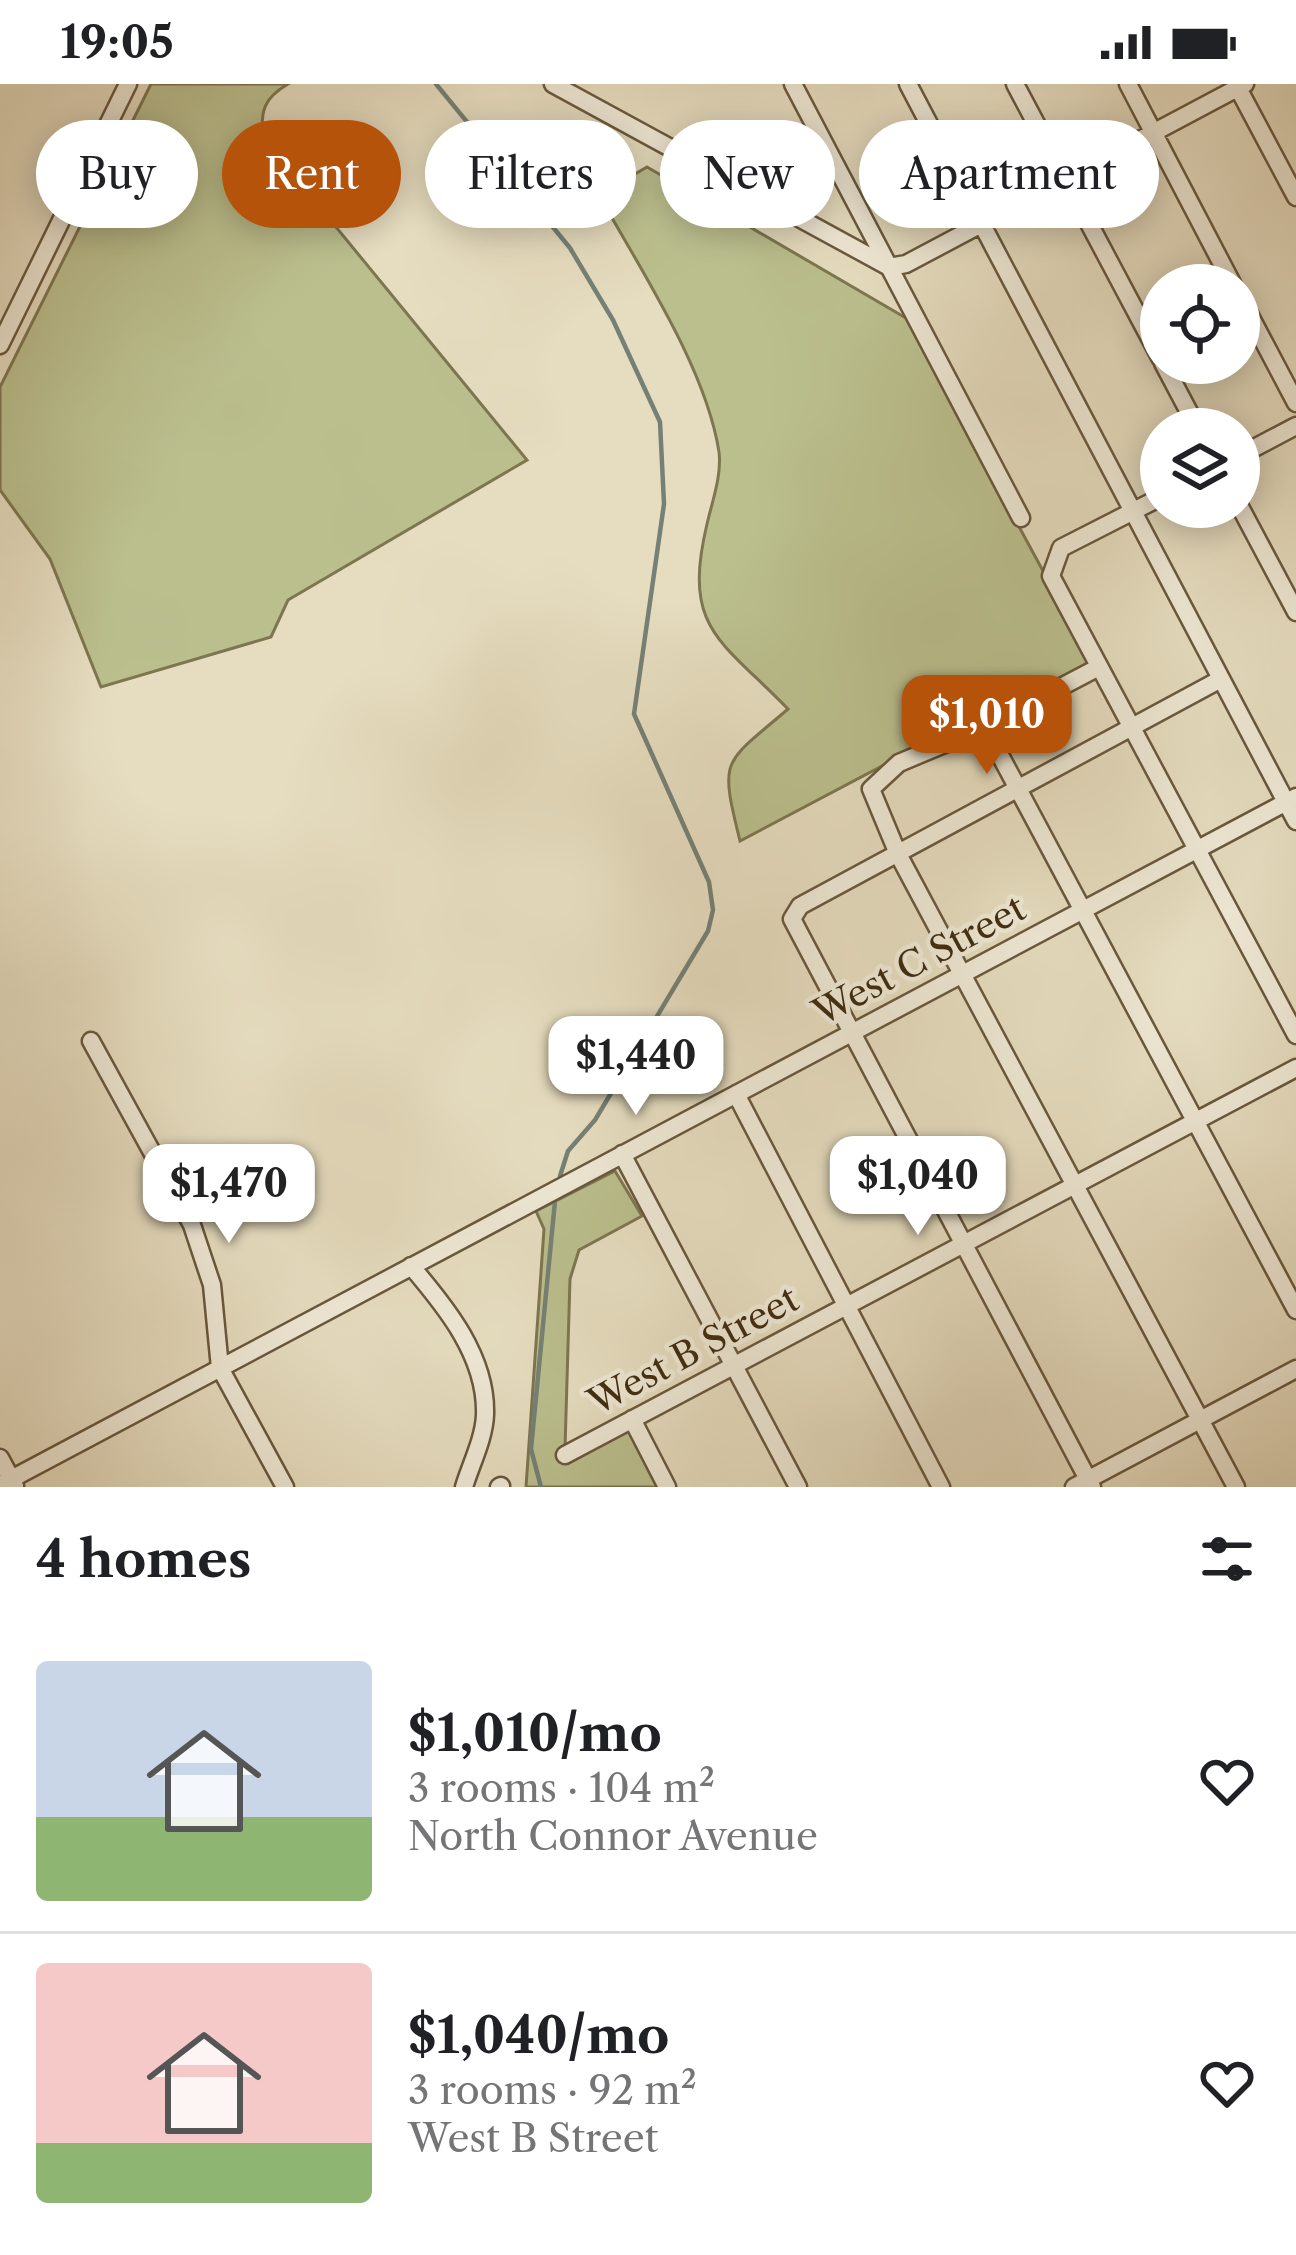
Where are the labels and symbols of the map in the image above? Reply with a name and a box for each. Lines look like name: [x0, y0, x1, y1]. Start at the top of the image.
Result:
pin: $1,010: [889, 675, 1085, 777]
street label: West C Street: [805, 886, 1033, 1035]
pin: $1,440: [538, 1016, 734, 1118]
pin: $1,040: [820, 1136, 1016, 1238]
pin: $1,470: [131, 1144, 327, 1246]
street label: West B Street: [580, 1276, 806, 1424]

